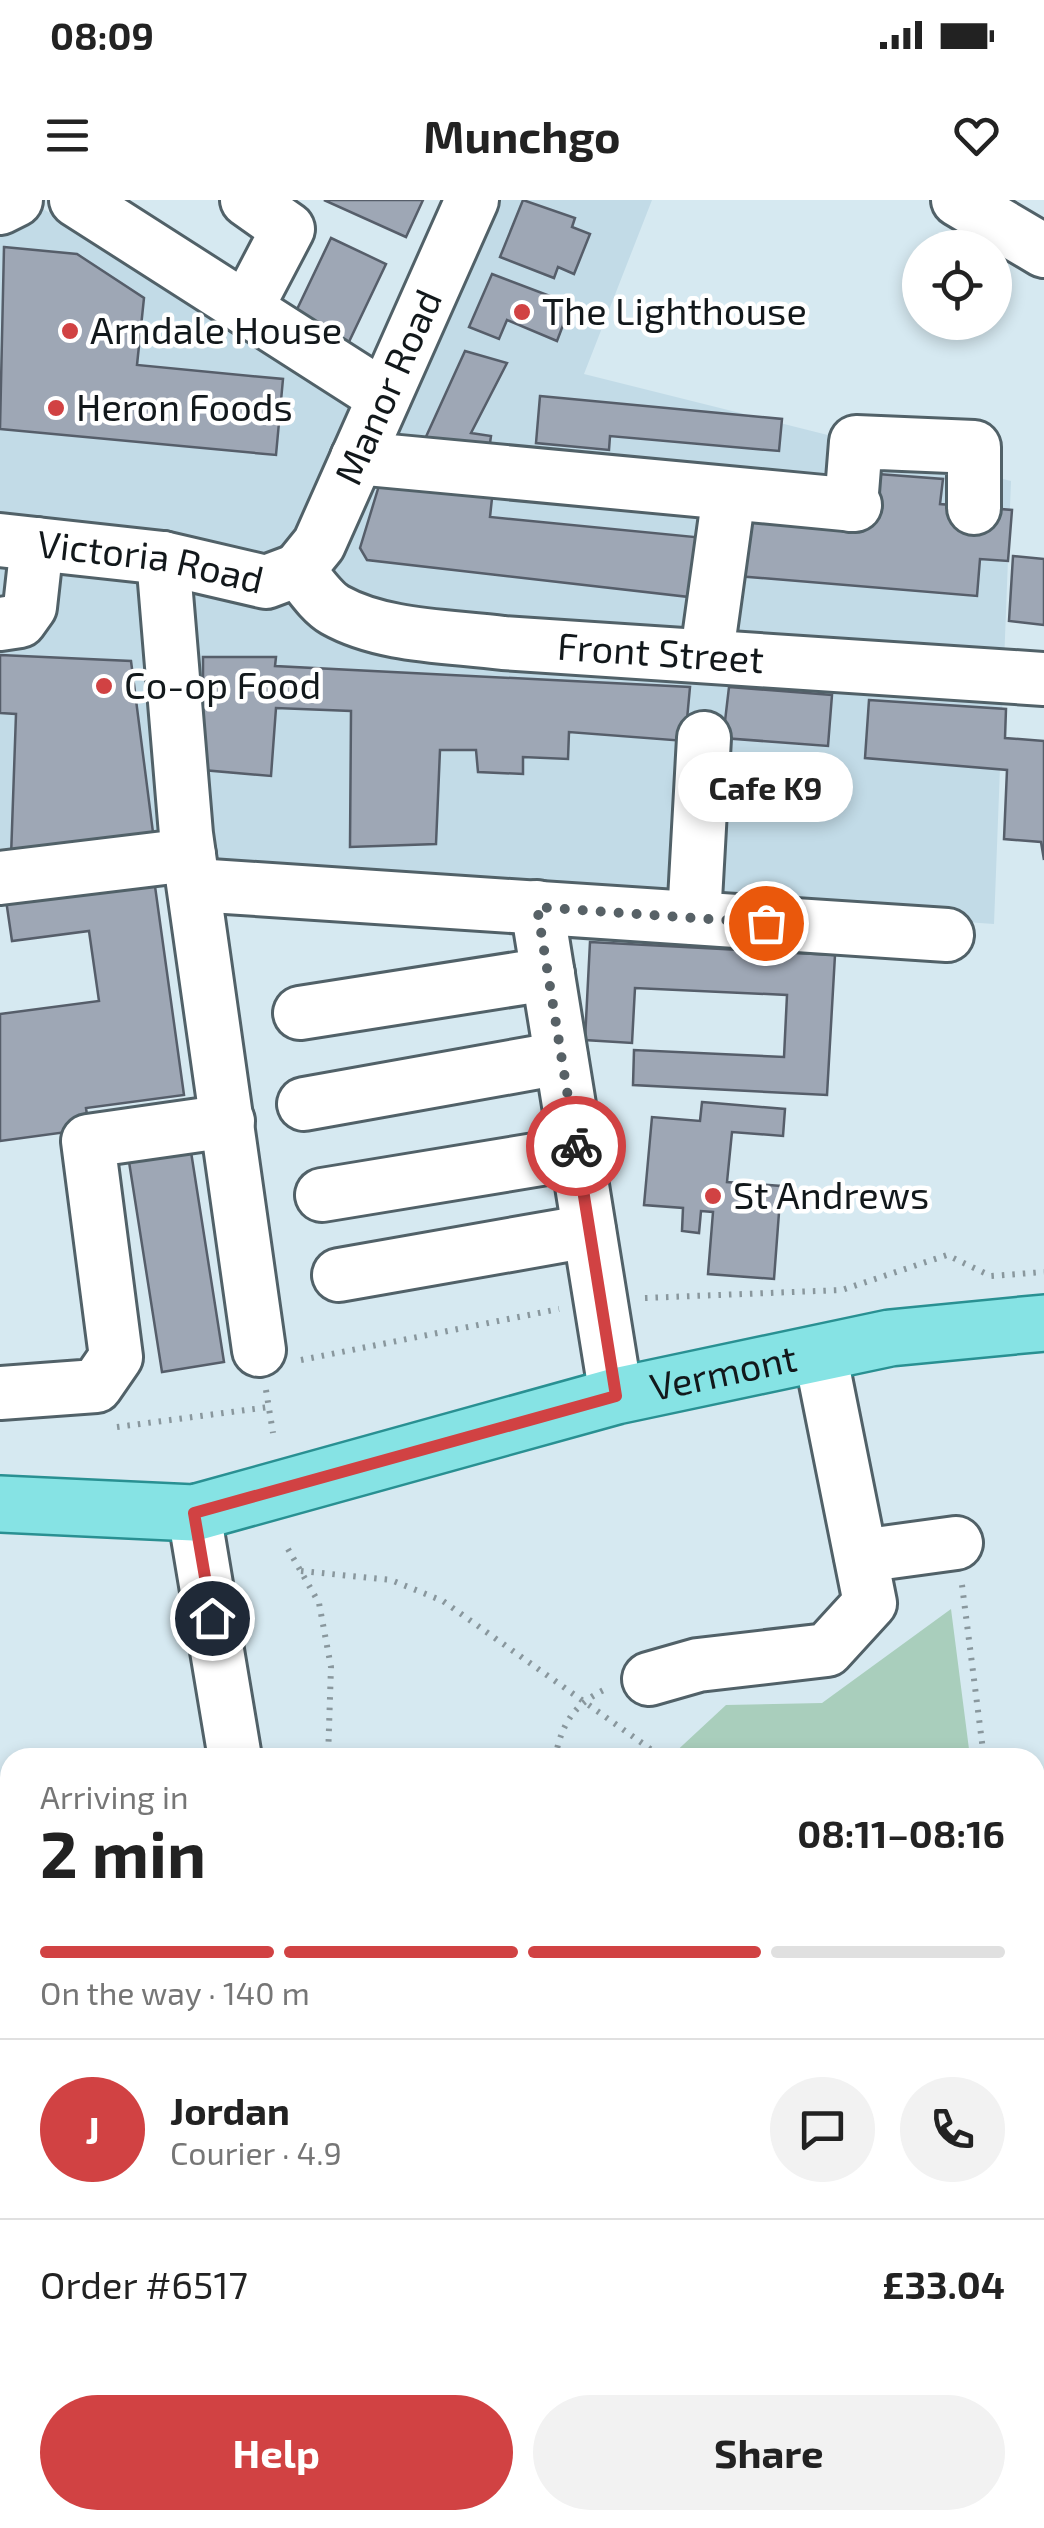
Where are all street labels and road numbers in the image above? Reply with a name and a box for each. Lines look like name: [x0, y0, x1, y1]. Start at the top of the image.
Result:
street label: Manor Road: [324, 282, 450, 491]
street label: Victoria Road: [35, 519, 268, 602]
street label: Front Street: [556, 622, 765, 681]
street label: Vermont: [646, 1333, 801, 1409]

